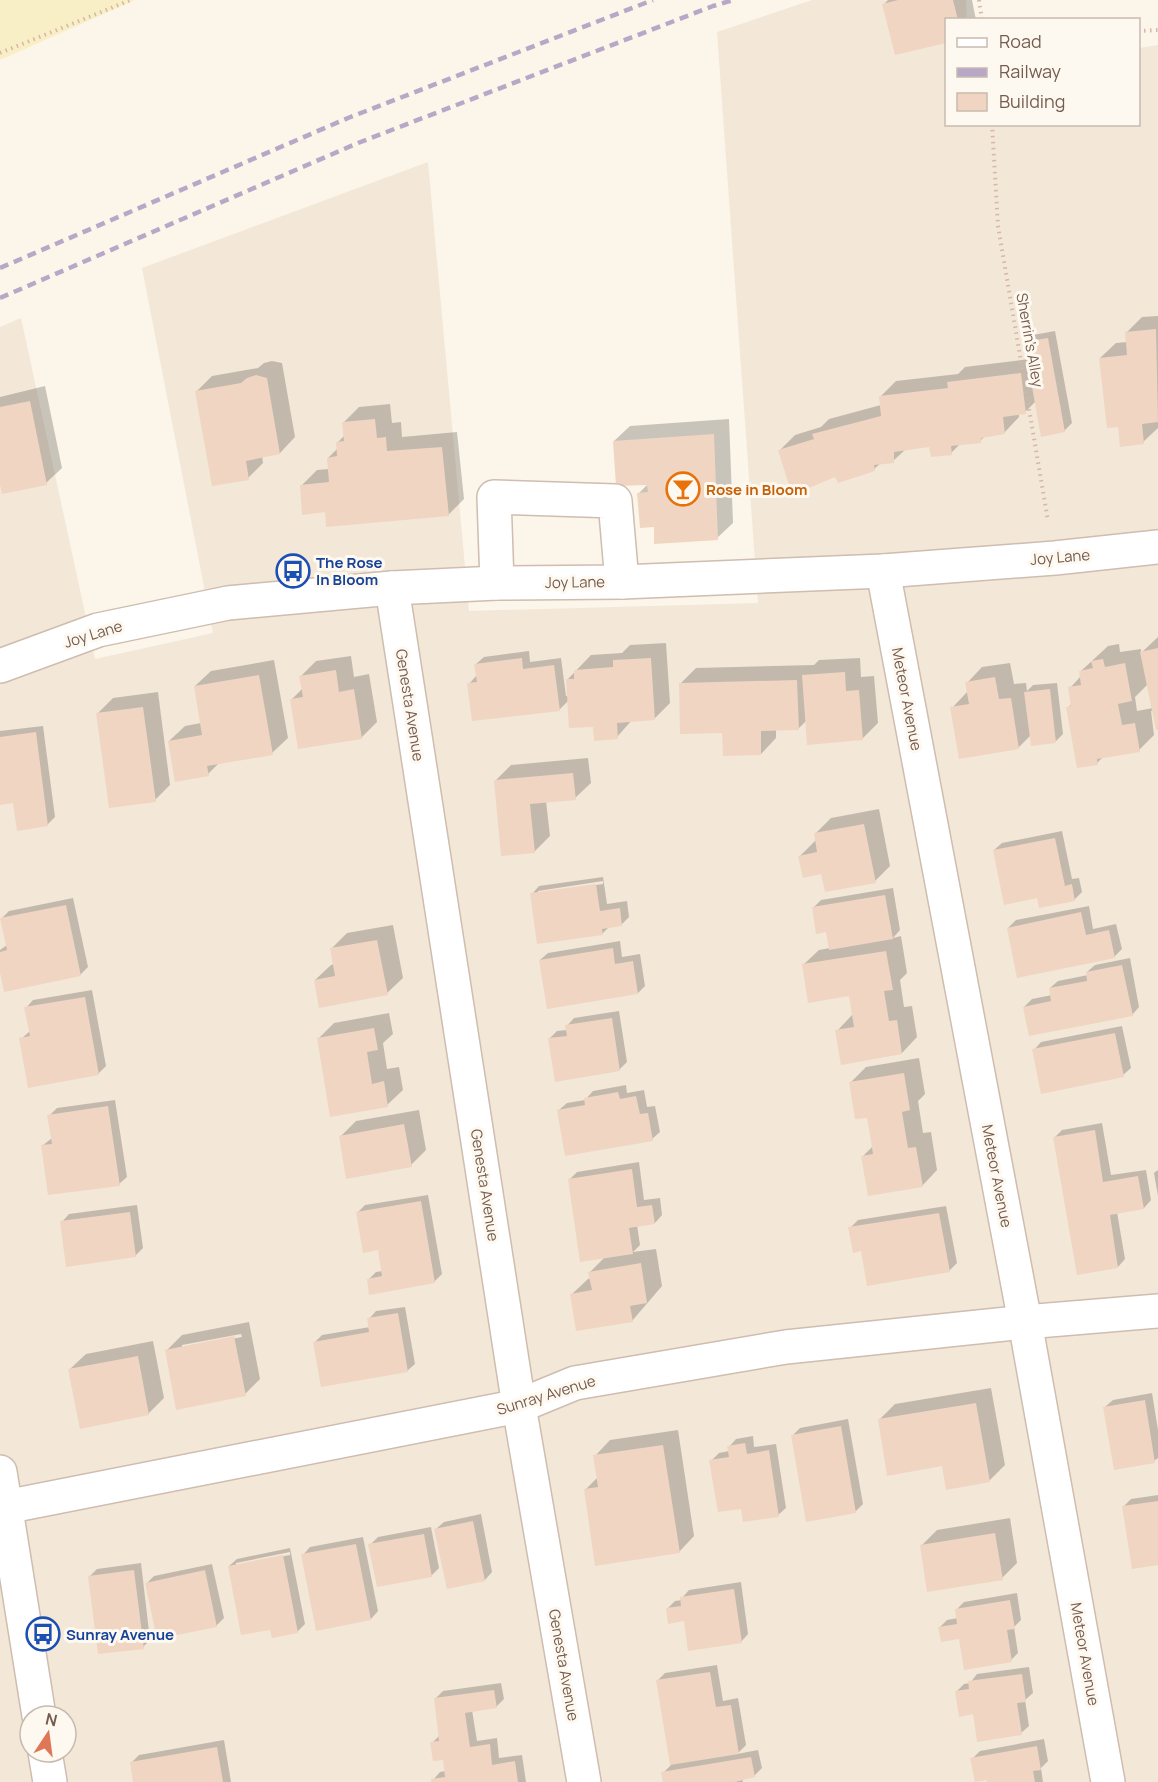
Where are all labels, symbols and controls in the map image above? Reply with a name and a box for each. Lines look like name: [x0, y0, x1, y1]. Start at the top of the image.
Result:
legend: [945, 18, 1140, 126]
text: Road: [999, 29, 1042, 53]
text: Railway: [999, 59, 1061, 83]
text: Building: [999, 89, 1065, 113]
street label: Sherrin's Alley: [1011, 291, 1049, 389]
bar icon: Rose in Bloom: [665, 471, 701, 507]
place label: Rose in Bloom: [706, 479, 807, 500]
street label: Joy Lane: [1029, 544, 1091, 570]
place label: The Rose In Bloom: [316, 552, 383, 590]
bus stop icon: The Rose In Bloom: [275, 553, 311, 589]
street label: Joy Lane: [545, 571, 605, 593]
street label: Joy Lane: [61, 615, 125, 653]
street label: Meteor Avenue: [887, 646, 927, 753]
street label: Genesta Avenue: [391, 647, 429, 763]
street label: Meteor Avenue: [977, 1123, 1017, 1230]
street label: Genesta Avenue: [466, 1127, 504, 1243]
street label: Sunray Avenue: [494, 1370, 598, 1420]
street label: Meteor Avenue: [1066, 1601, 1104, 1707]
street label: Genesta Avenue: [544, 1607, 584, 1723]
bus stop icon: Sunray Avenue: [25, 1616, 61, 1652]
place label: Sunray Avenue: [66, 1624, 174, 1645]
north arrow: [18, 1704, 78, 1764]
text: N: [43, 1707, 59, 1731]

